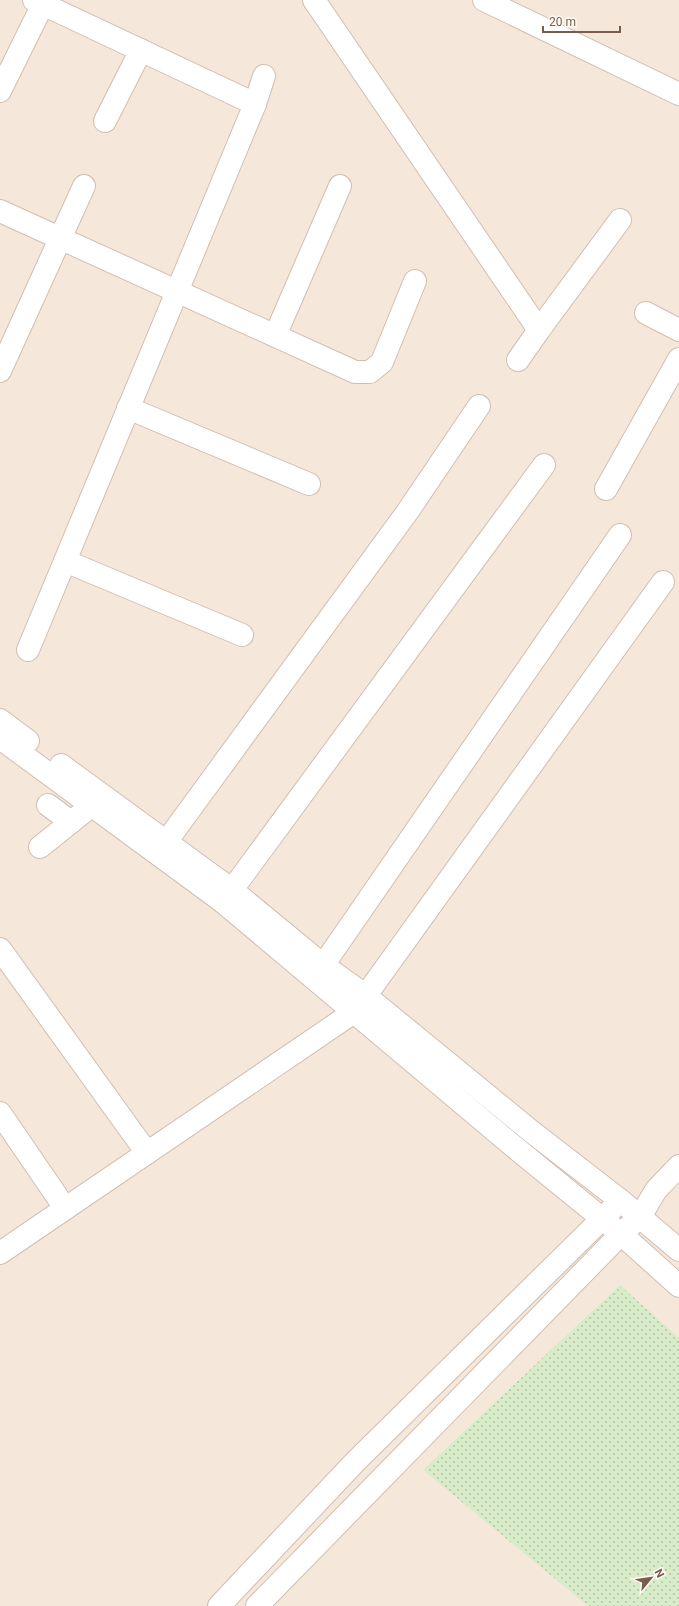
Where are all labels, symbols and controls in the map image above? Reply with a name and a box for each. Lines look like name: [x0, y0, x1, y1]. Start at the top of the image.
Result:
scale bar: [543, 8, 620, 34]
text: 20 m: [549, 15, 576, 29]
north arrow: [631, 1558, 671, 1598]
text: N: [652, 1567, 667, 1580]

